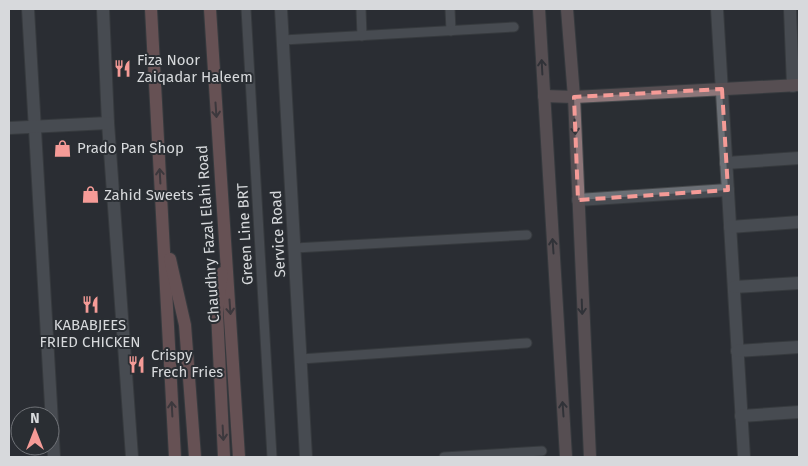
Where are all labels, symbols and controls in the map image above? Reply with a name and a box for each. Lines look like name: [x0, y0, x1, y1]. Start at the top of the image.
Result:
place label: Fiza Noor Zaiqadar Haleem: [137, 51, 253, 86]
restaurant icon: Fiza Noor Zaiqadar Haleem: [113, 59, 133, 79]
one-way arrow: [537, 59, 547, 75]
one-way arrow: [212, 101, 221, 117]
one-way arrow: [570, 119, 579, 135]
shop icon: Prado Pan Shop: [53, 138, 73, 158]
place label: Prado Pan Shop: [77, 139, 184, 157]
street label: Chaudhry Fazal Elahi Road: [193, 145, 223, 323]
one-way arrow: [155, 169, 164, 185]
street label: Green Line BRT: [233, 182, 257, 286]
shop icon: Zahid Sweets: [80, 185, 100, 205]
place label: Zahid Sweets: [104, 186, 193, 204]
street label: Service Road: [267, 190, 289, 278]
one-way arrow: [549, 239, 558, 255]
restaurant icon: KABABJEES FRIED CHICKEN: [80, 294, 100, 314]
one-way arrow: [225, 299, 234, 315]
one-way arrow: [577, 299, 586, 315]
place label: KABABJEES FRIED CHICKEN: [39, 316, 141, 351]
place label: Crispy Frech Fries: [151, 346, 223, 381]
restaurant icon: Crispy Frech Fries: [127, 354, 147, 374]
one-way arrow: [168, 401, 177, 417]
one-way arrow: [559, 401, 568, 417]
north arrow: [10, 406, 60, 456]
text: N: [30, 410, 40, 427]
one-way arrow: [218, 425, 227, 441]

